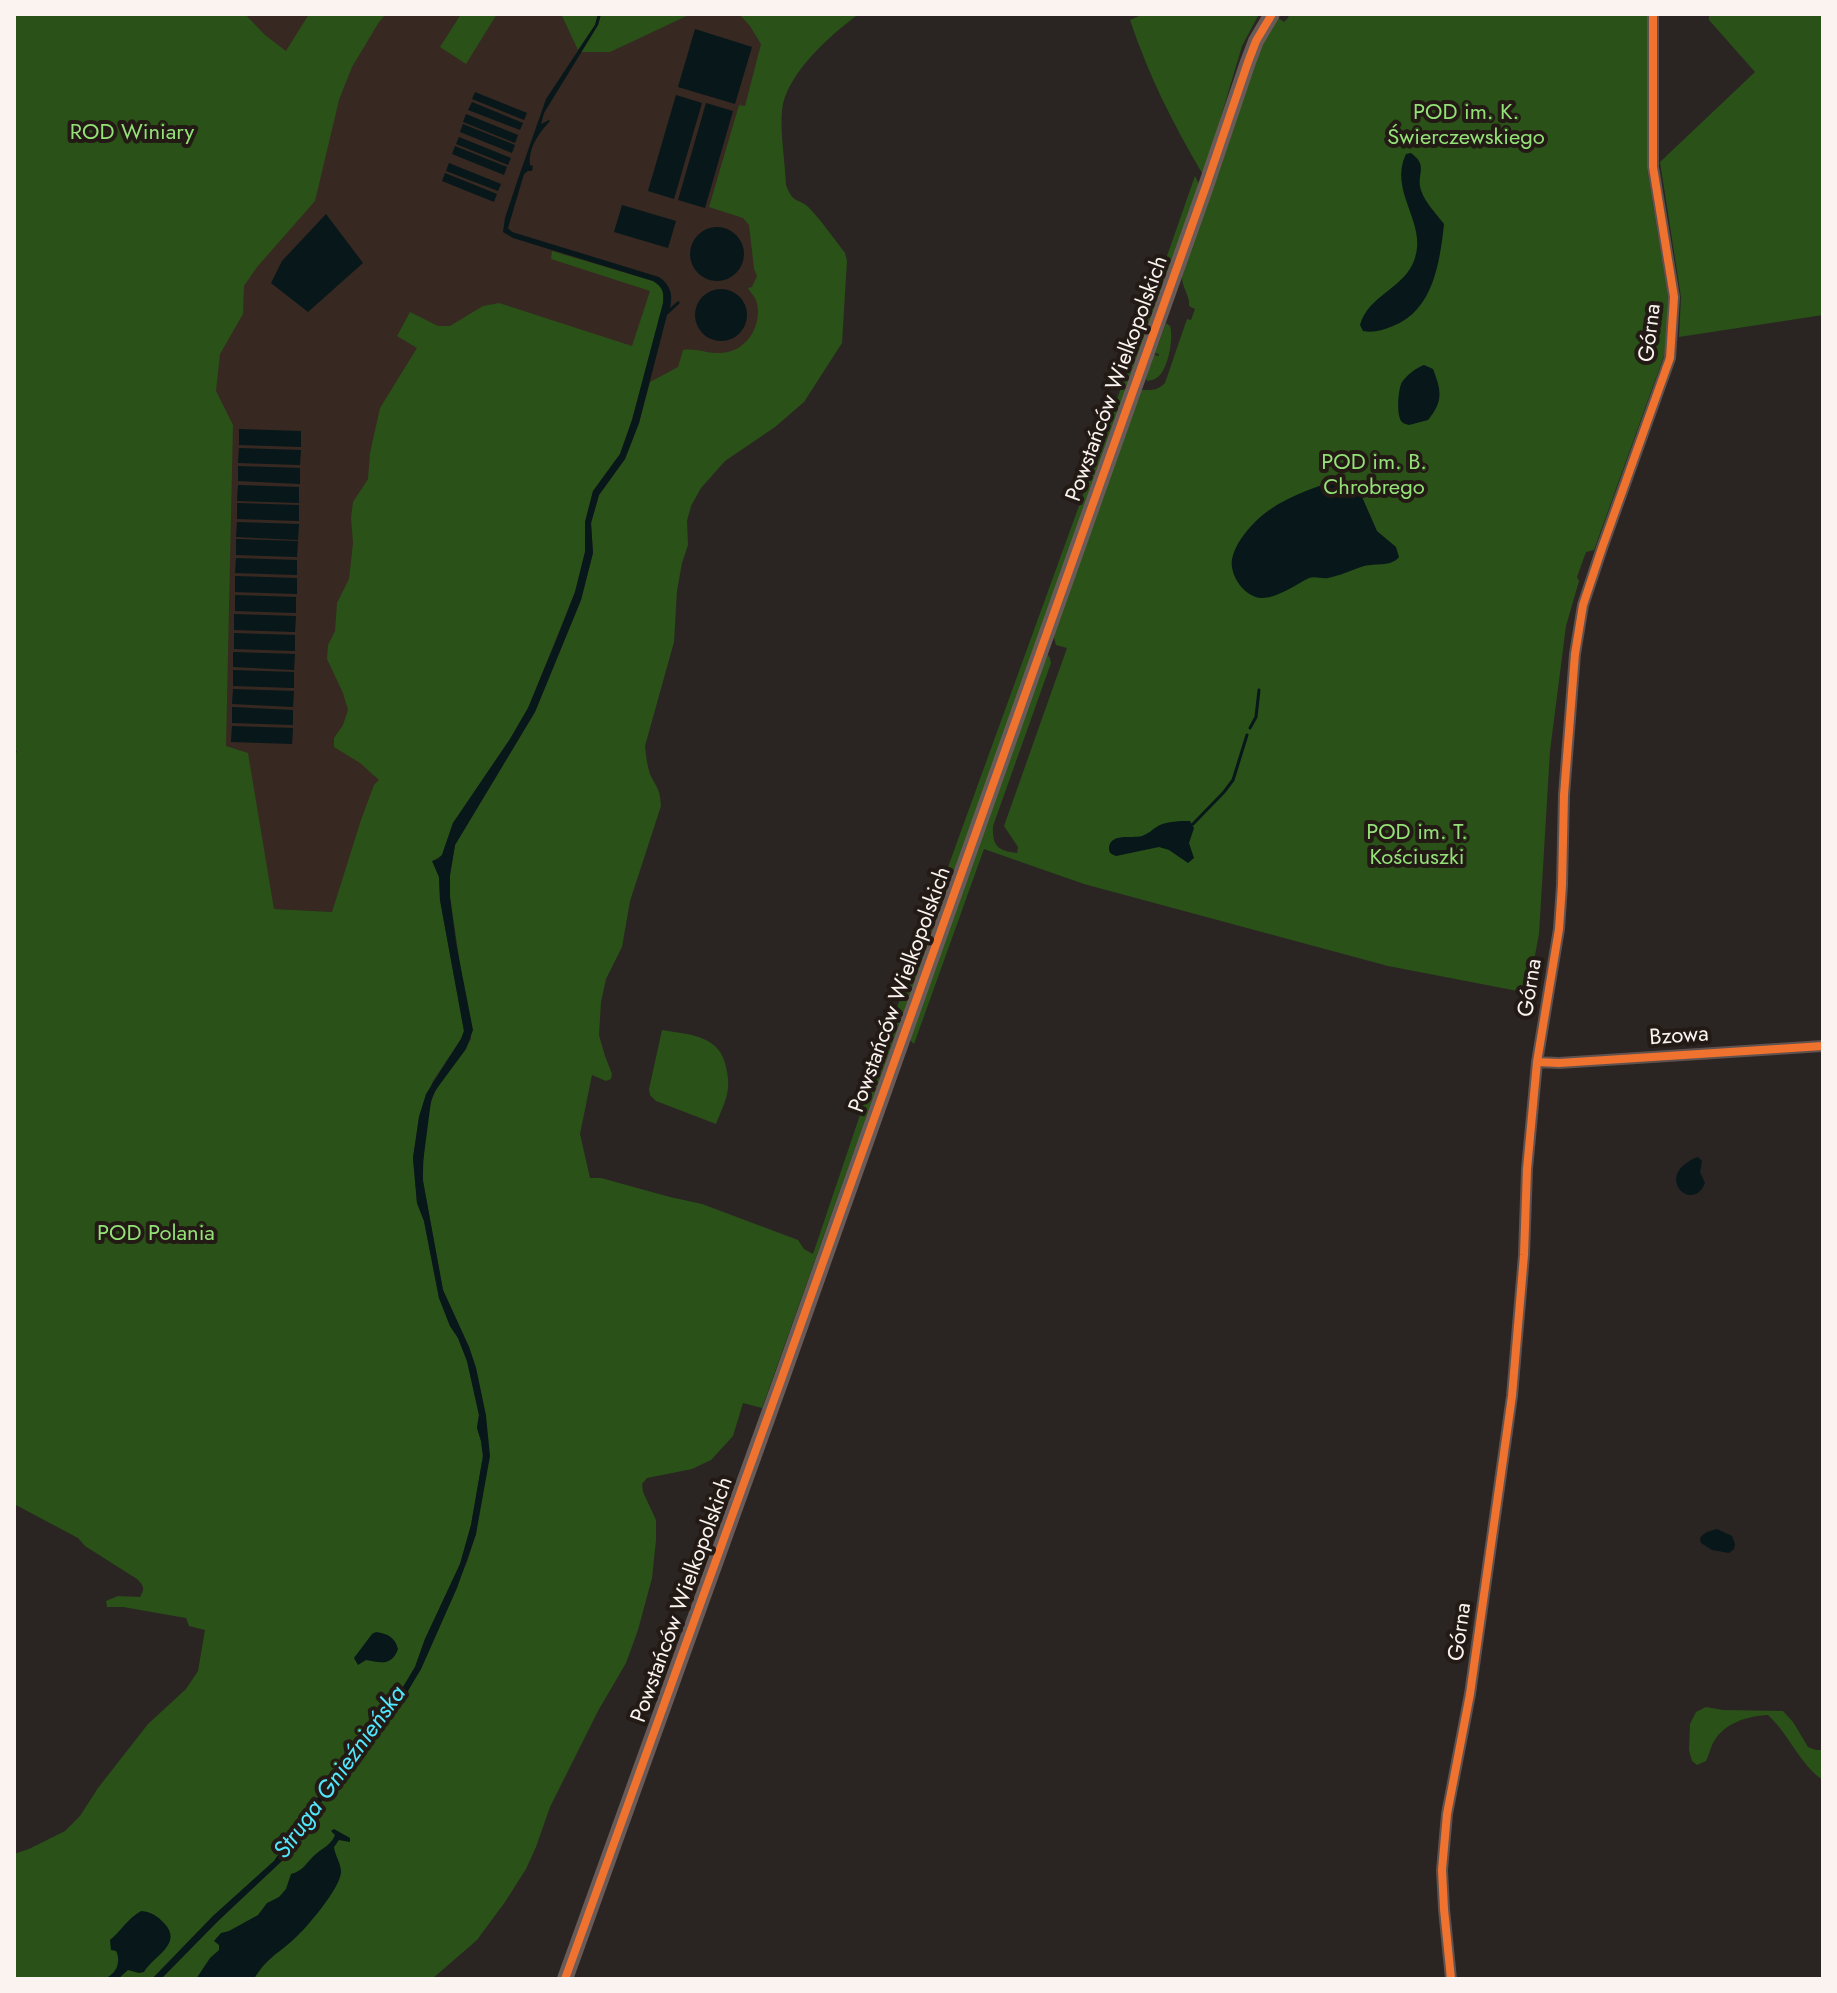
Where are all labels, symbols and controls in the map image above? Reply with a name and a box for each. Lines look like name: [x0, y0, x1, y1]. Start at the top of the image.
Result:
park label: POD im. K. Świerczewskiego: [1387, 101, 1545, 152]
park label: ROD Winiary: [70, 121, 194, 147]
street label: Powstańców Wielkopolskich: [1061, 253, 1175, 505]
street label: Górna: [1634, 302, 1668, 364]
park label: POD im. B. Chrobrego: [1321, 451, 1427, 502]
park label: POD im. T. Kościuszki: [1366, 821, 1468, 872]
street label: Powstańców Wielkopolskich: [844, 864, 958, 1116]
street label: Górna: [1513, 957, 1549, 1019]
street label: Bzowa: [1649, 1022, 1709, 1052]
park label: POD Polania: [97, 1222, 215, 1248]
street label: Powstańców Wielkopolskich: [626, 1474, 740, 1726]
street label: Górna: [1444, 1601, 1478, 1663]
water label: Struga Gnieźnieńska: [269, 1681, 413, 1865]

